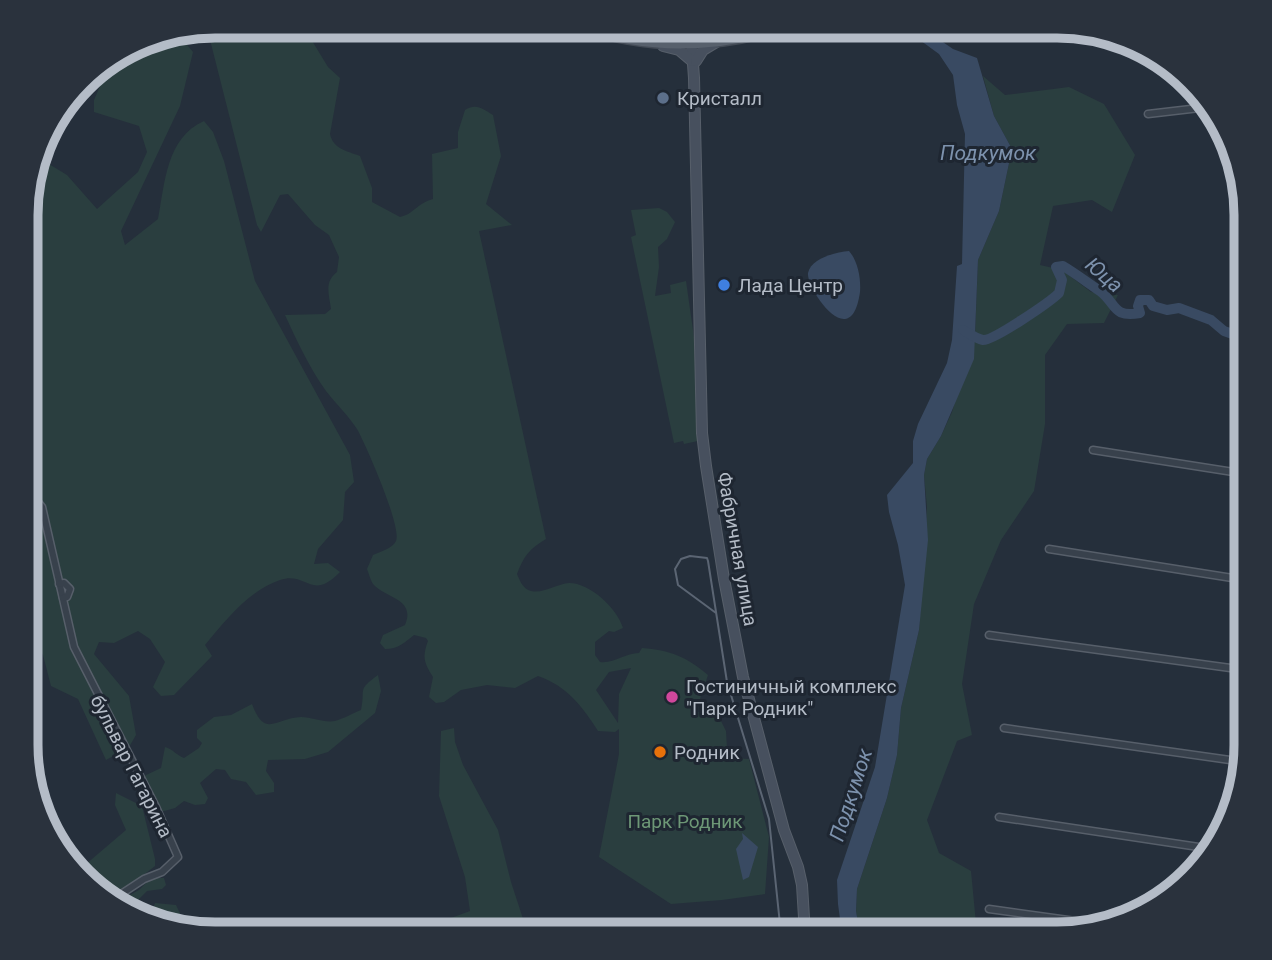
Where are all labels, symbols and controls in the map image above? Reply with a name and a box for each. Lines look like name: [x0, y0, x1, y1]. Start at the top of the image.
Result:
place label: Кристалл: [677, 87, 762, 110]
marker: Кристалл: [655, 90, 671, 106]
water label: Подкумок: [940, 141, 1037, 165]
water label: Юца: [1080, 252, 1128, 298]
place label: Лада Центр: [738, 274, 843, 297]
marker: Лада Центр: [716, 277, 732, 293]
street label: Фабричная улица: [713, 470, 762, 628]
place label: Гостиничный комплекс "Парк Родник": [686, 675, 897, 720]
marker: Гостиничный комплекс "Парк Родник": [664, 689, 680, 705]
street label: бульвар Гагарина: [86, 691, 177, 841]
place label: Родник: [674, 741, 740, 764]
marker: Родник: [652, 744, 668, 760]
water label: Подкумок: [825, 745, 878, 844]
park label: Парк Родник: [627, 810, 743, 833]

